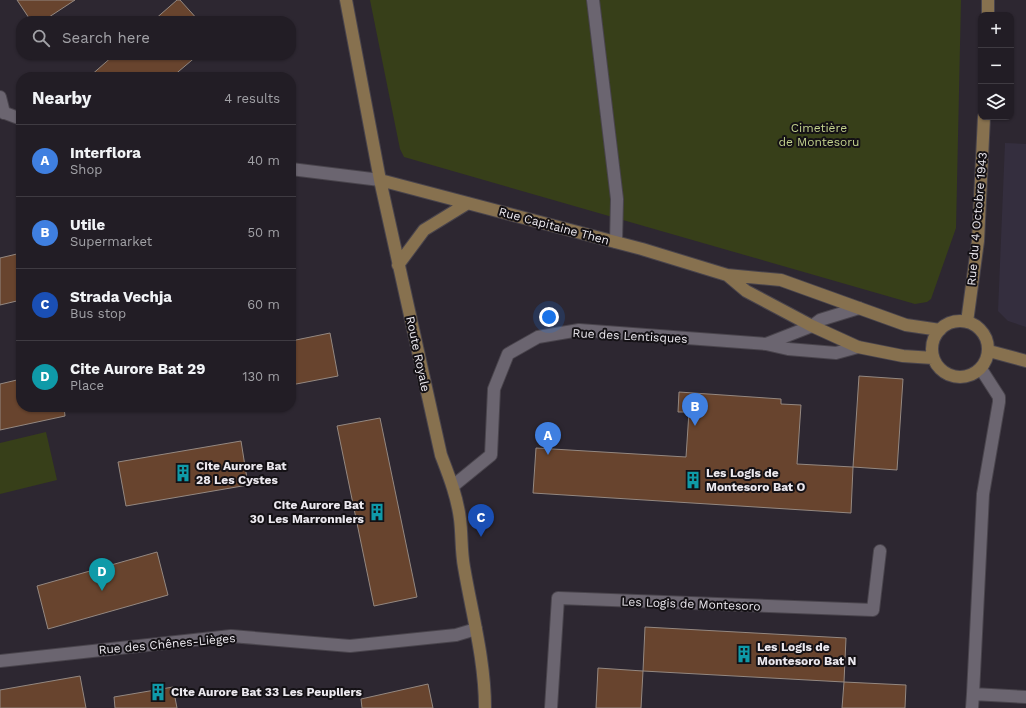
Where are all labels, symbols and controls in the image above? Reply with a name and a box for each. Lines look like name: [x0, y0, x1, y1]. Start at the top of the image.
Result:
map controls: [978, 12, 1014, 120]
button: +: [978, 12, 1014, 48]
search box: [16, 16, 296, 60]
icon: search: [30, 27, 52, 49]
text: Search here: [62, 29, 150, 47]
button: −: [978, 48, 1014, 84]
button: layers: [978, 84, 1014, 120]
text: Nearby: [32, 88, 91, 108]
text: 4 results: [224, 91, 280, 106]
park label: Cimetière de Montesoru: [778, 121, 860, 149]
text: Interflora: [70, 144, 141, 162]
street label: Rue du 4 Octobre 1943: [964, 152, 990, 286]
text: A: [41, 153, 49, 168]
text: 40 m: [247, 153, 280, 168]
text: Shop: [70, 162, 102, 177]
street label: Rue Capitaine Then: [497, 204, 611, 248]
text: Utile: [70, 216, 105, 234]
text: B: [41, 225, 49, 240]
text: 50 m: [248, 225, 280, 240]
text: Supermarket: [70, 234, 152, 249]
text: Strada Vechja: [70, 288, 172, 306]
text: C: [41, 297, 49, 312]
text: 60 m: [247, 297, 280, 312]
text: Bus stop: [70, 306, 126, 321]
your location: [539, 307, 559, 327]
street label: Route Royale: [403, 315, 433, 393]
street label: Rue des Lentisques: [572, 326, 688, 346]
text: Cite Aurore Bat 29: [70, 360, 206, 378]
text: D: [40, 369, 50, 384]
text: 130 m: [242, 369, 280, 384]
text: Place: [70, 378, 104, 393]
pin: B: [682, 393, 708, 426]
pin: A: [535, 422, 561, 455]
place label: Cite Aurore Bat 28 Les Cystes: [196, 459, 287, 487]
building icon: Cite Aurore Bat 28 Les Cystes: [173, 463, 193, 483]
place label: Les Logis de Montesoro Bat O: [706, 466, 806, 494]
building icon: Les Logis de Montesoro Bat O: [683, 470, 703, 490]
place label: Cite Aurore Bat 30 Les Marronniers: [250, 498, 365, 526]
building icon: Cite Aurore Bat 30 Les Marronniers: [367, 502, 387, 522]
pin: C: [468, 504, 494, 537]
pin: D: [89, 558, 115, 591]
street label: Les Logis de Montesoro: [621, 595, 761, 613]
street label: Rue des Chênes-Lièges: [98, 631, 236, 657]
place label: Les Logis de Montesoro Bat N: [757, 640, 857, 668]
building icon: Les Logis de Montesoro Bat N: [734, 644, 754, 664]
building icon: Cite Aurore Bat 33 Les Peupliers: [148, 682, 168, 702]
place label: Cite Aurore Bat 33 Les Peupliers: [171, 685, 363, 699]

